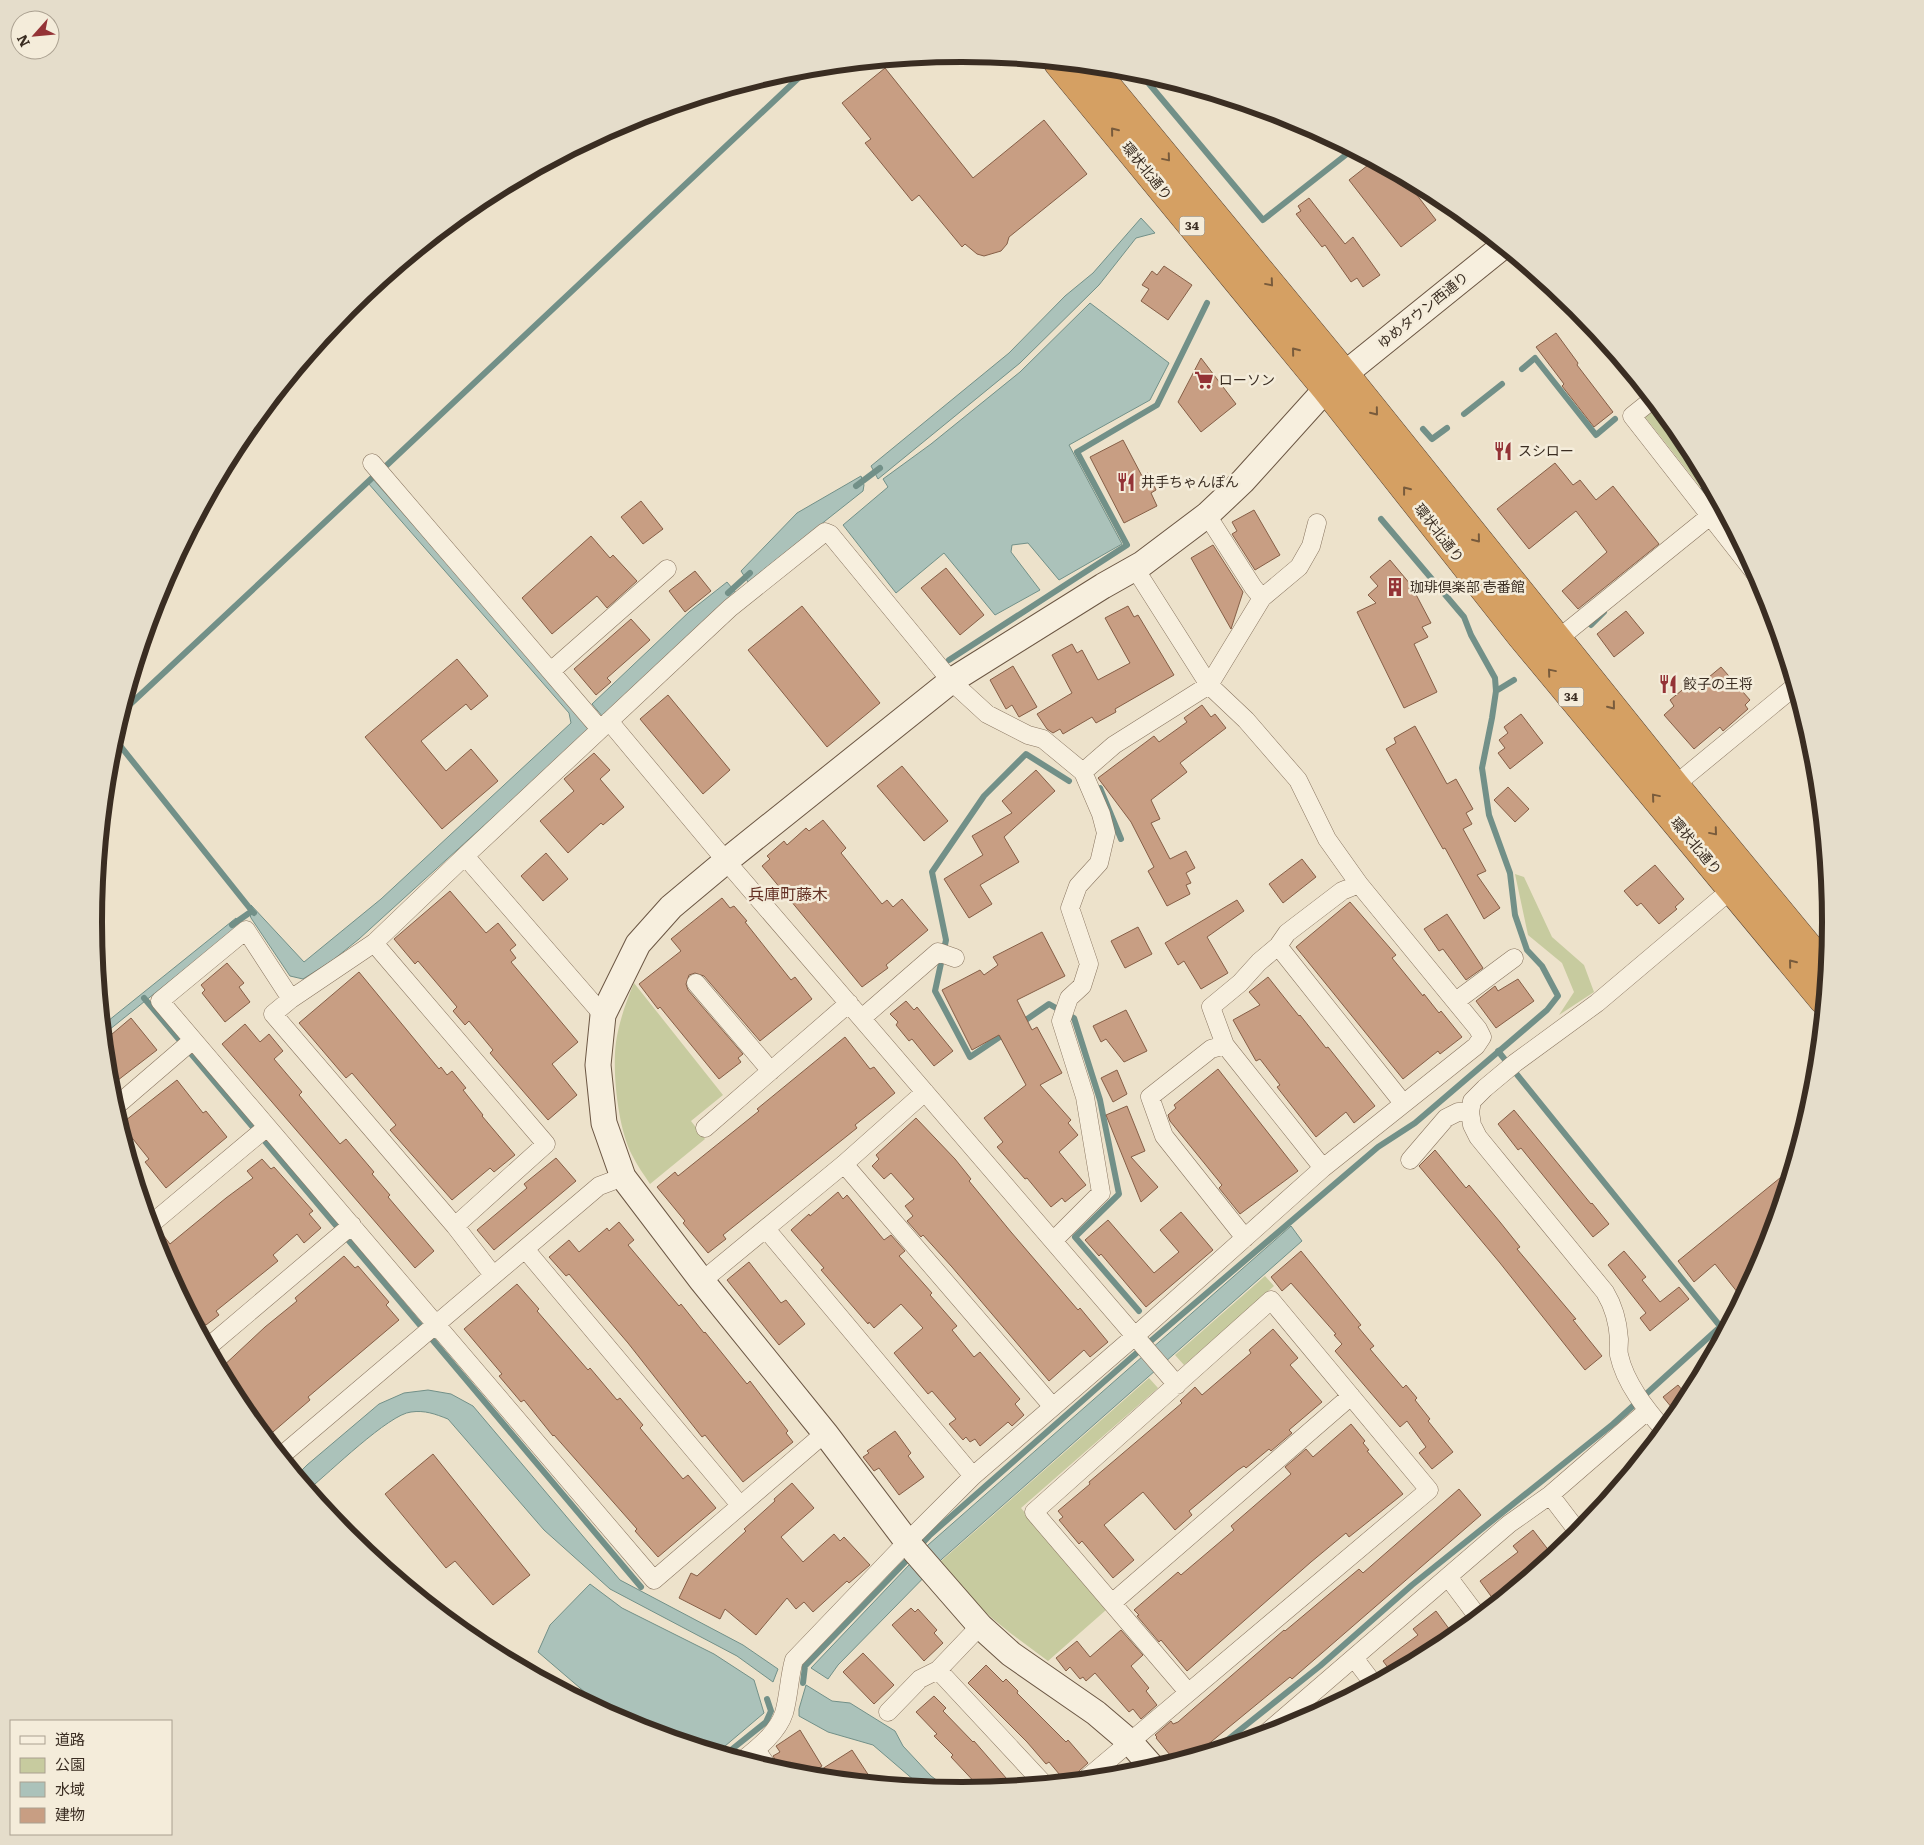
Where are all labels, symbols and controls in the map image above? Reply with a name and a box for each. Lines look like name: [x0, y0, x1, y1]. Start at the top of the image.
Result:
north arrow: [10, 10, 60, 60]
text: N: [11, 31, 34, 51]
one-way arrow: [1111, 128, 1119, 137]
street label: 環状北通り: [1118, 137, 1178, 204]
one-way arrow: [1161, 152, 1169, 161]
road number: 34: [1180, 217, 1204, 236]
street label: ゆめタウン西通り: [1373, 266, 1472, 352]
one-way arrow: [1265, 278, 1274, 287]
one-way arrow: [1292, 348, 1301, 357]
supermarket icon: ローソン: [1193, 369, 1215, 391]
place label: ローソン: [1219, 369, 1275, 389]
one-way arrow: [1370, 406, 1378, 415]
restaurant icon: スシロー: [1492, 440, 1514, 462]
place label: スシロー: [1518, 440, 1574, 460]
restaurant icon: 井手ちゃんぽん: [1115, 471, 1137, 493]
place label: 井手ちゃんぽん: [1141, 471, 1239, 491]
one-way arrow: [1404, 487, 1412, 496]
street label: 環状北通り: [1410, 499, 1469, 566]
one-way arrow: [1472, 533, 1481, 542]
building icon: 珈琲倶楽部 壱番館: [1384, 576, 1406, 598]
place label: 珈琲倶楽部 壱番館: [1410, 576, 1525, 596]
one-way arrow: [1547, 669, 1556, 678]
restaurant icon: 餃子の王将: [1657, 673, 1679, 695]
place label: 餃子の王将: [1683, 673, 1753, 693]
road number: 34: [1558, 688, 1584, 706]
one-way arrow: [1606, 700, 1614, 709]
one-way arrow: [1652, 794, 1660, 803]
street label: 環状北通り: [1667, 812, 1727, 879]
one-way arrow: [1708, 827, 1717, 836]
district label: 兵庫町藤木: [748, 881, 828, 905]
one-way arrow: [1789, 959, 1798, 968]
legend: [10, 1720, 172, 1835]
text: 道路: [55, 1727, 85, 1750]
text: 公園: [55, 1752, 85, 1775]
text: 水域: [55, 1777, 85, 1800]
text: 建物: [55, 1802, 85, 1825]

